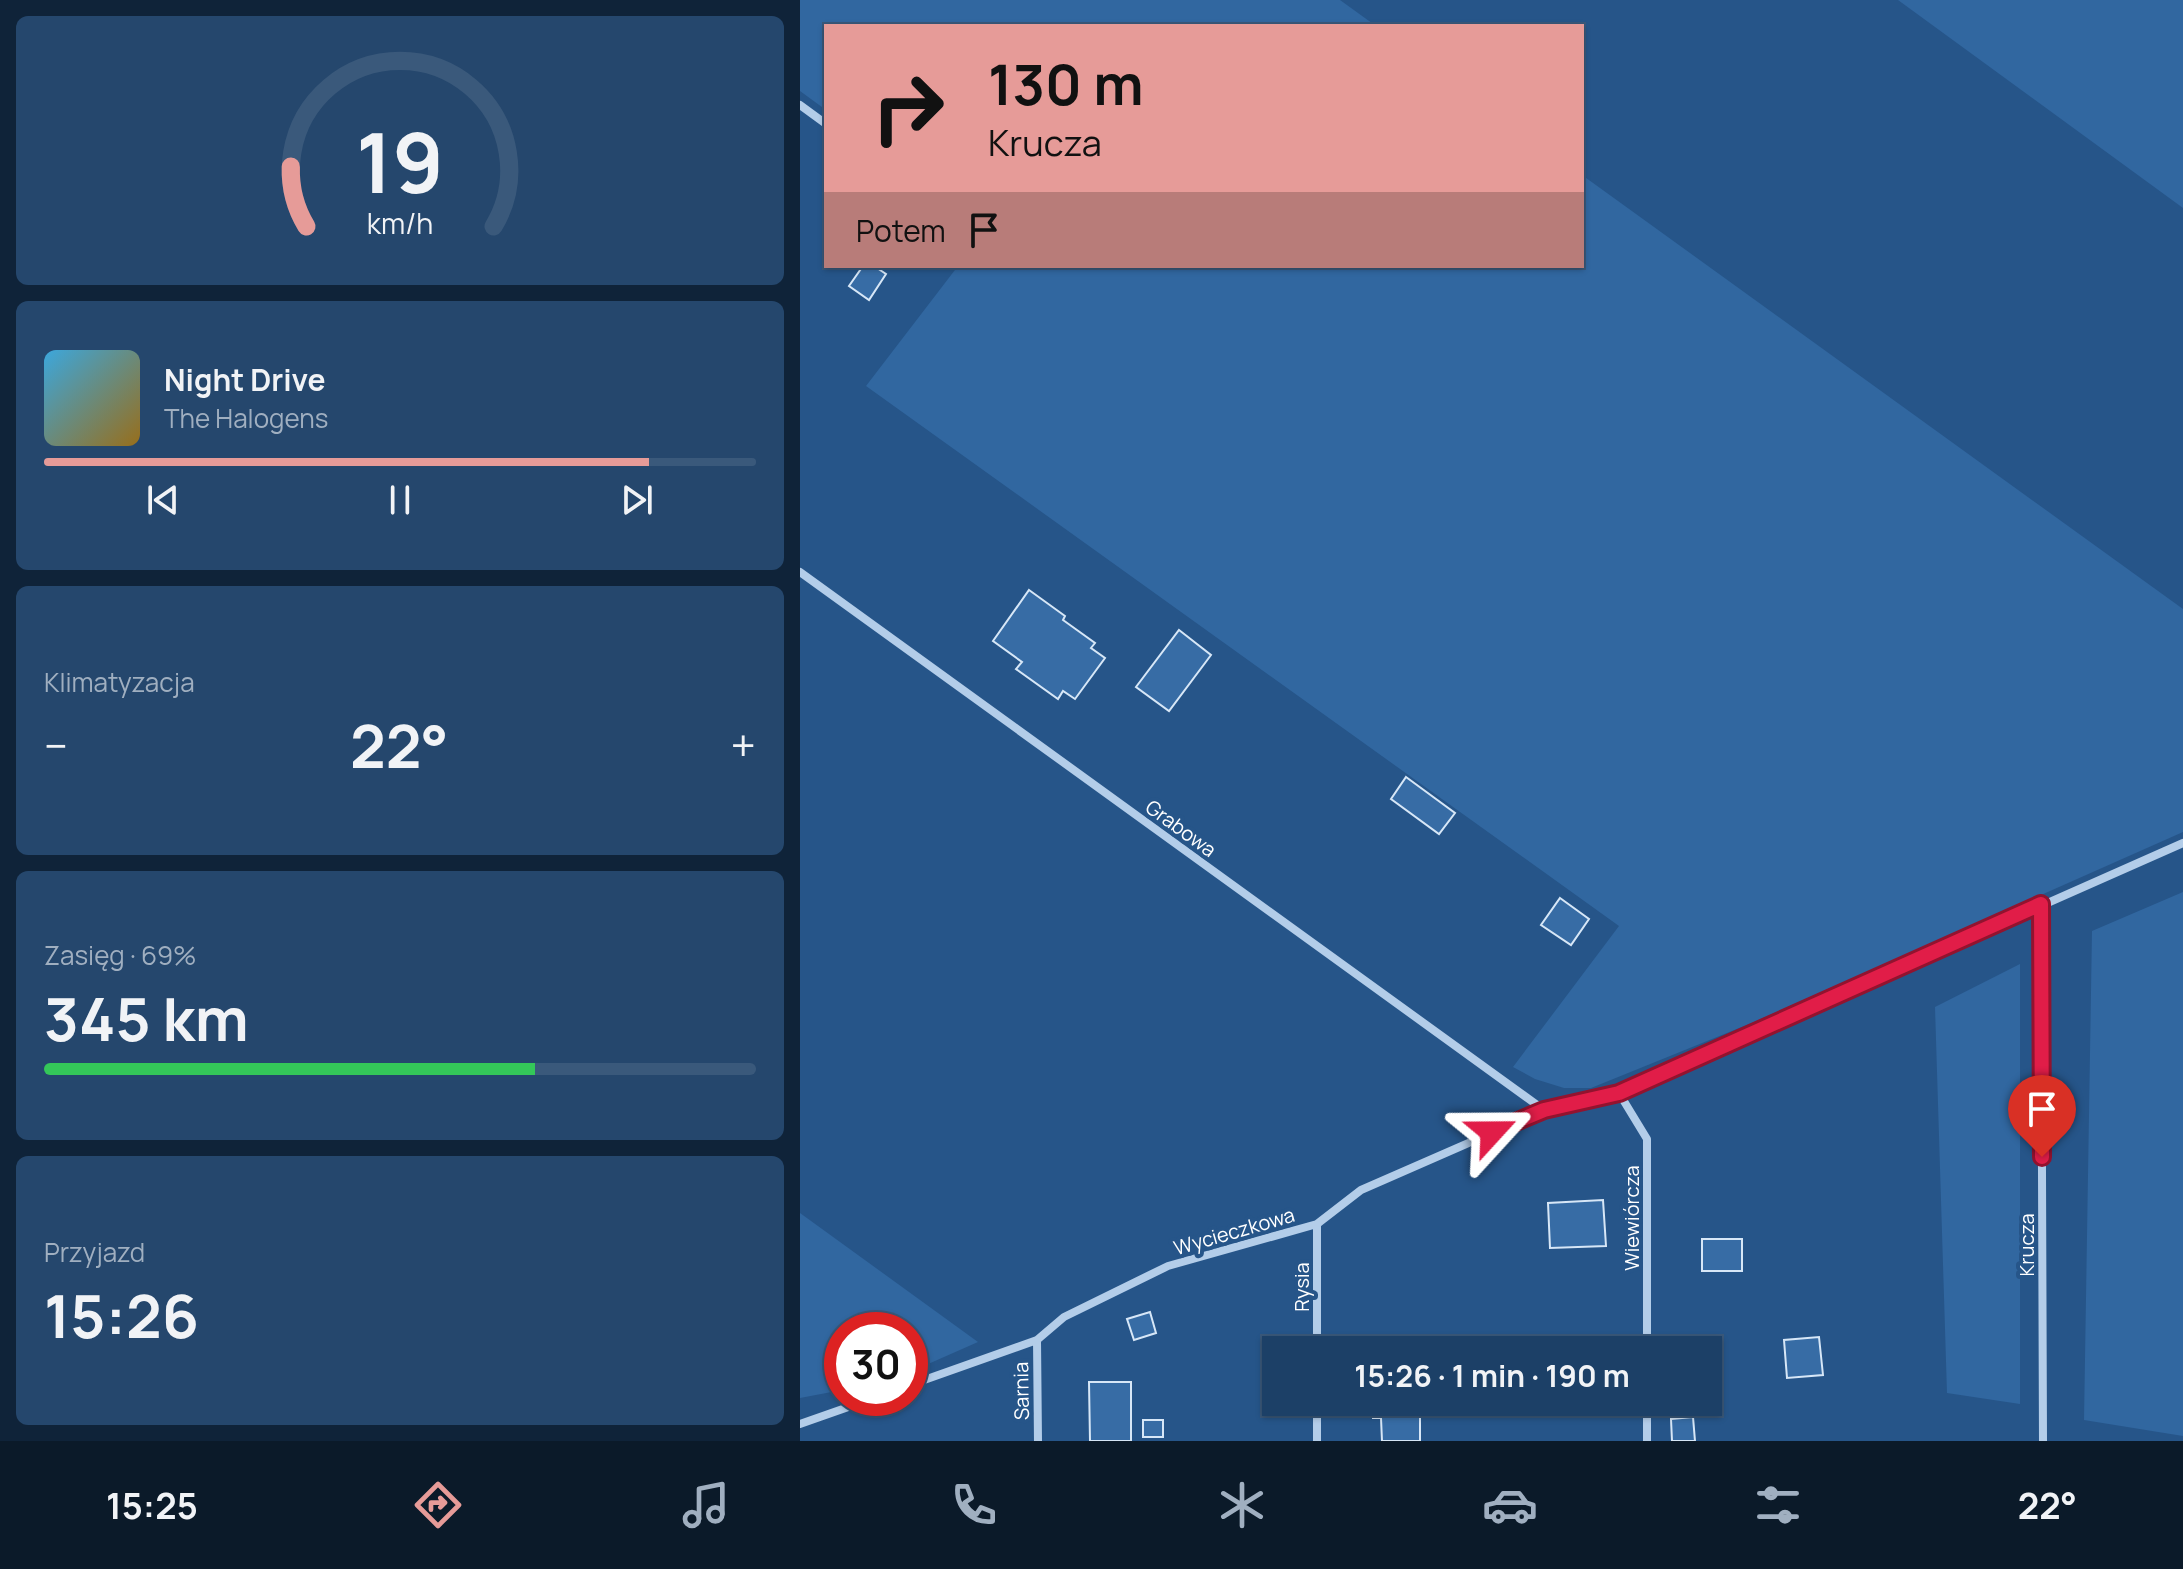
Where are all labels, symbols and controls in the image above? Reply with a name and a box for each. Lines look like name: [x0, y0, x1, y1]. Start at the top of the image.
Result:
text: 130 m: [988, 45, 1144, 122]
icon: right: [856, 56, 960, 160]
text: 19: [356, 103, 444, 217]
text: Krucza: [988, 118, 1102, 167]
text: km/h: [367, 204, 433, 243]
icon: arrive: [962, 208, 1006, 252]
text: Potem: [856, 210, 946, 251]
text: Night Drive: [164, 359, 326, 400]
text: The Halogens: [164, 400, 328, 436]
icon: previous: [141, 478, 185, 522]
icon: pause: [378, 478, 422, 522]
icon: next: [615, 478, 659, 522]
text: Klimatyzacja: [44, 664, 195, 700]
text: 22°: [350, 704, 448, 786]
text: −: [44, 715, 68, 775]
text: +: [731, 715, 756, 775]
street label: Grabowa: [1140, 793, 1222, 863]
text: Zasięg · 69%: [44, 937, 196, 973]
text: 345 km: [44, 977, 249, 1059]
pin: [2008, 1075, 2076, 1157]
icon: arrive: [2020, 1087, 2064, 1131]
position arrow: [1450, 1090, 1534, 1174]
street label: Wiewiórcza: [1618, 1165, 1645, 1271]
street label: Wycieczkowa: [1170, 1201, 1298, 1261]
street label: Krucza: [2013, 1213, 2040, 1277]
text: Przyjazd: [44, 1234, 145, 1270]
street label: Rysia: [1288, 1262, 1315, 1312]
text: 15:26: [44, 1274, 199, 1356]
speed limit sign: 30: [824, 1312, 928, 1416]
text: 15:26 · 1 min · 190 m: [1354, 1355, 1630, 1396]
street label: Sarnia: [1007, 1362, 1035, 1420]
icon: directions: [410, 1477, 466, 1533]
icon: music: [678, 1477, 734, 1533]
icon: phone: [946, 1477, 1002, 1533]
icon: climate: [1214, 1477, 1270, 1533]
icon: car: [1482, 1477, 1538, 1533]
icon: filters: [1750, 1477, 1806, 1533]
text: 15:25: [106, 1481, 198, 1530]
text: 22°: [2018, 1481, 2077, 1530]

